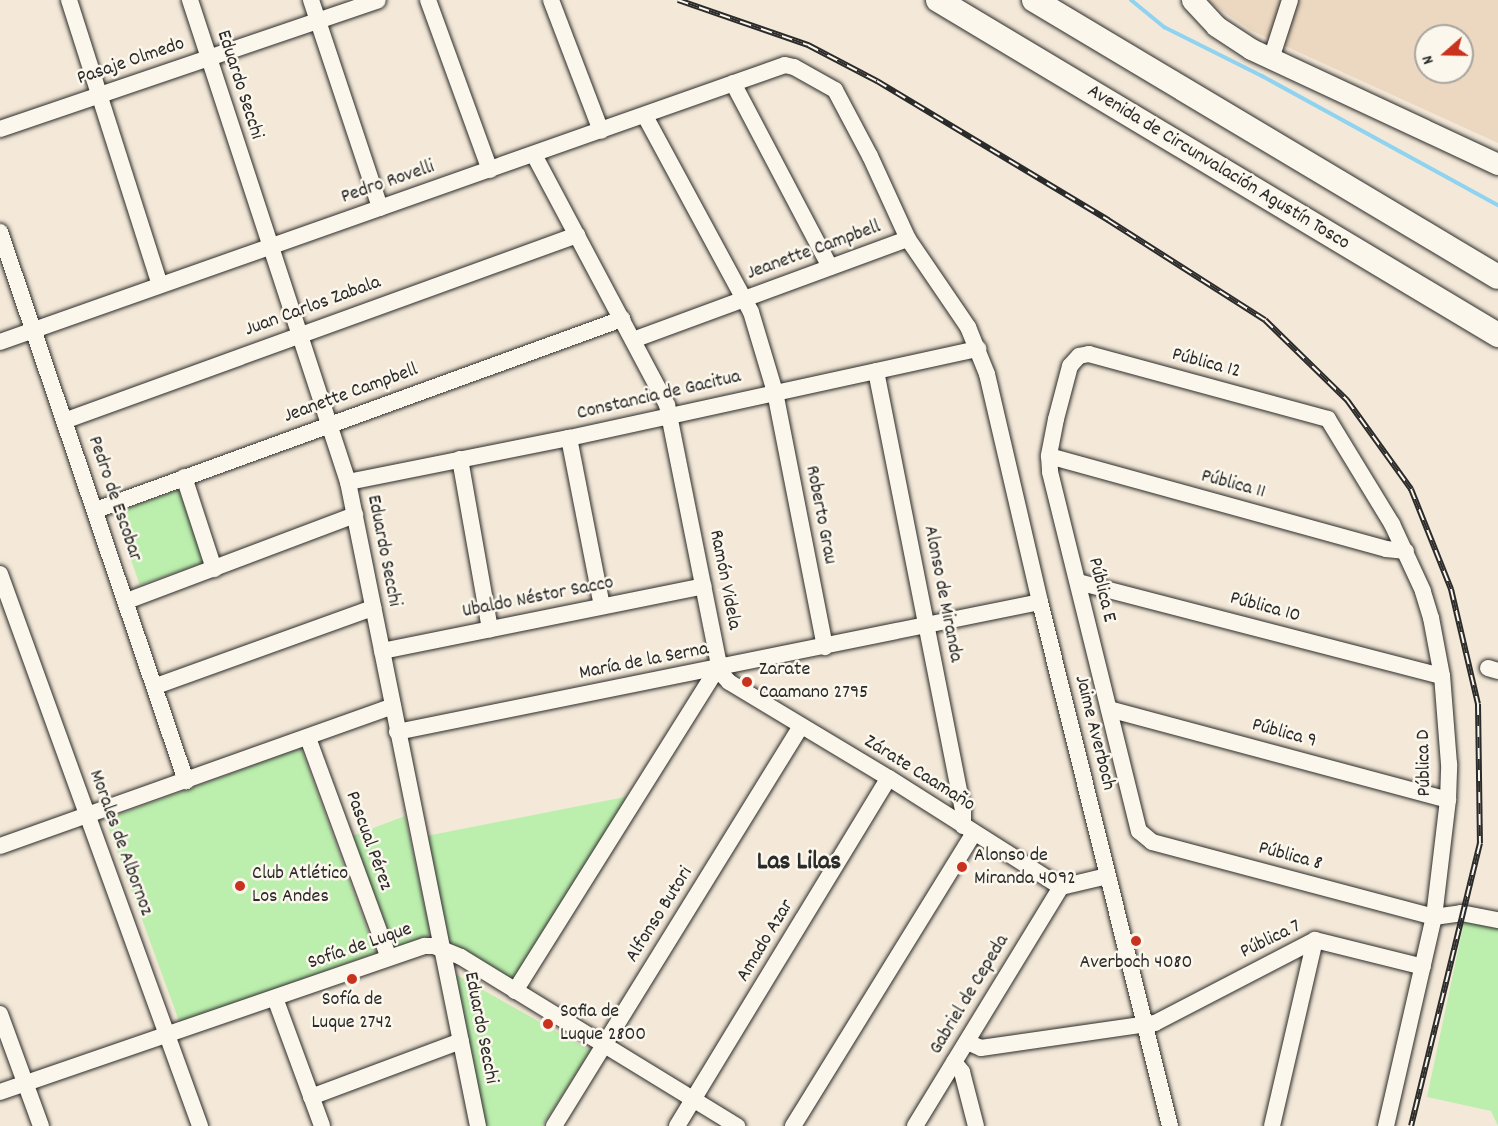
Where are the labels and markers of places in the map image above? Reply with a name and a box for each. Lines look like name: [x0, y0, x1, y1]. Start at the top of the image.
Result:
place label: Zarate Caamano 2795: [759, 658, 868, 705]
marker: Zarate Caamano 2795: [740, 675, 754, 689]
place label: Alonso de Miranda 4092: [974, 844, 1076, 891]
marker: Alonso de Miranda 4092: [955, 860, 969, 874]
place label: Club Atlético Los Andes: [252, 862, 348, 909]
marker: Club Atlético Los Andes: [233, 879, 247, 893]
marker: Averboch 4080: [1129, 934, 1143, 948]
place label: Averboch 4080: [1080, 951, 1192, 975]
marker: Sofía de Luque 2742: [345, 972, 359, 986]
place label: Sofía de Luque 2742: [311, 988, 393, 1035]
place label: Sofia de Luque 2800: [560, 1000, 646, 1047]
marker: Sofia de Luque 2800: [541, 1017, 555, 1031]

